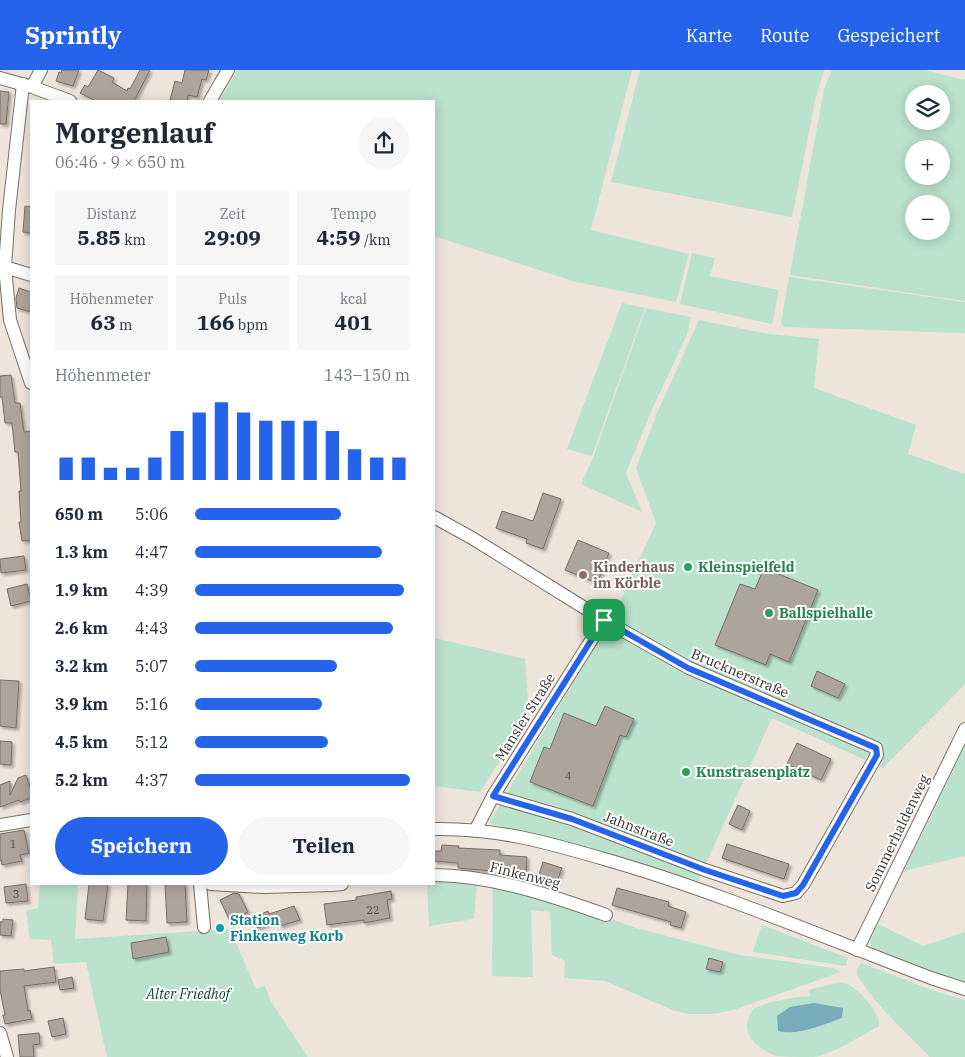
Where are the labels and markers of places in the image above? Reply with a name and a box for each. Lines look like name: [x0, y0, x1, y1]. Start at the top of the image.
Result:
place label: Kinderhaus im Körble: [593, 558, 675, 592]
place label: Kleinspielfeld: [698, 558, 795, 576]
marker: Kleinspielfeld: [682, 561, 694, 573]
marker: Kinderhaus im Körble: [577, 569, 589, 581]
pin: [583, 599, 625, 641]
place label: Ballspielhalle: [779, 604, 873, 622]
marker: Ballspielhalle: [763, 607, 775, 619]
place label: Kunstrasenplatz: [696, 763, 810, 781]
marker: Kunstrasenplatz: [680, 766, 692, 778]
place label: Station Finkenweg Korb: [230, 911, 343, 945]
marker: Station Finkenweg Korb: [214, 922, 226, 934]

